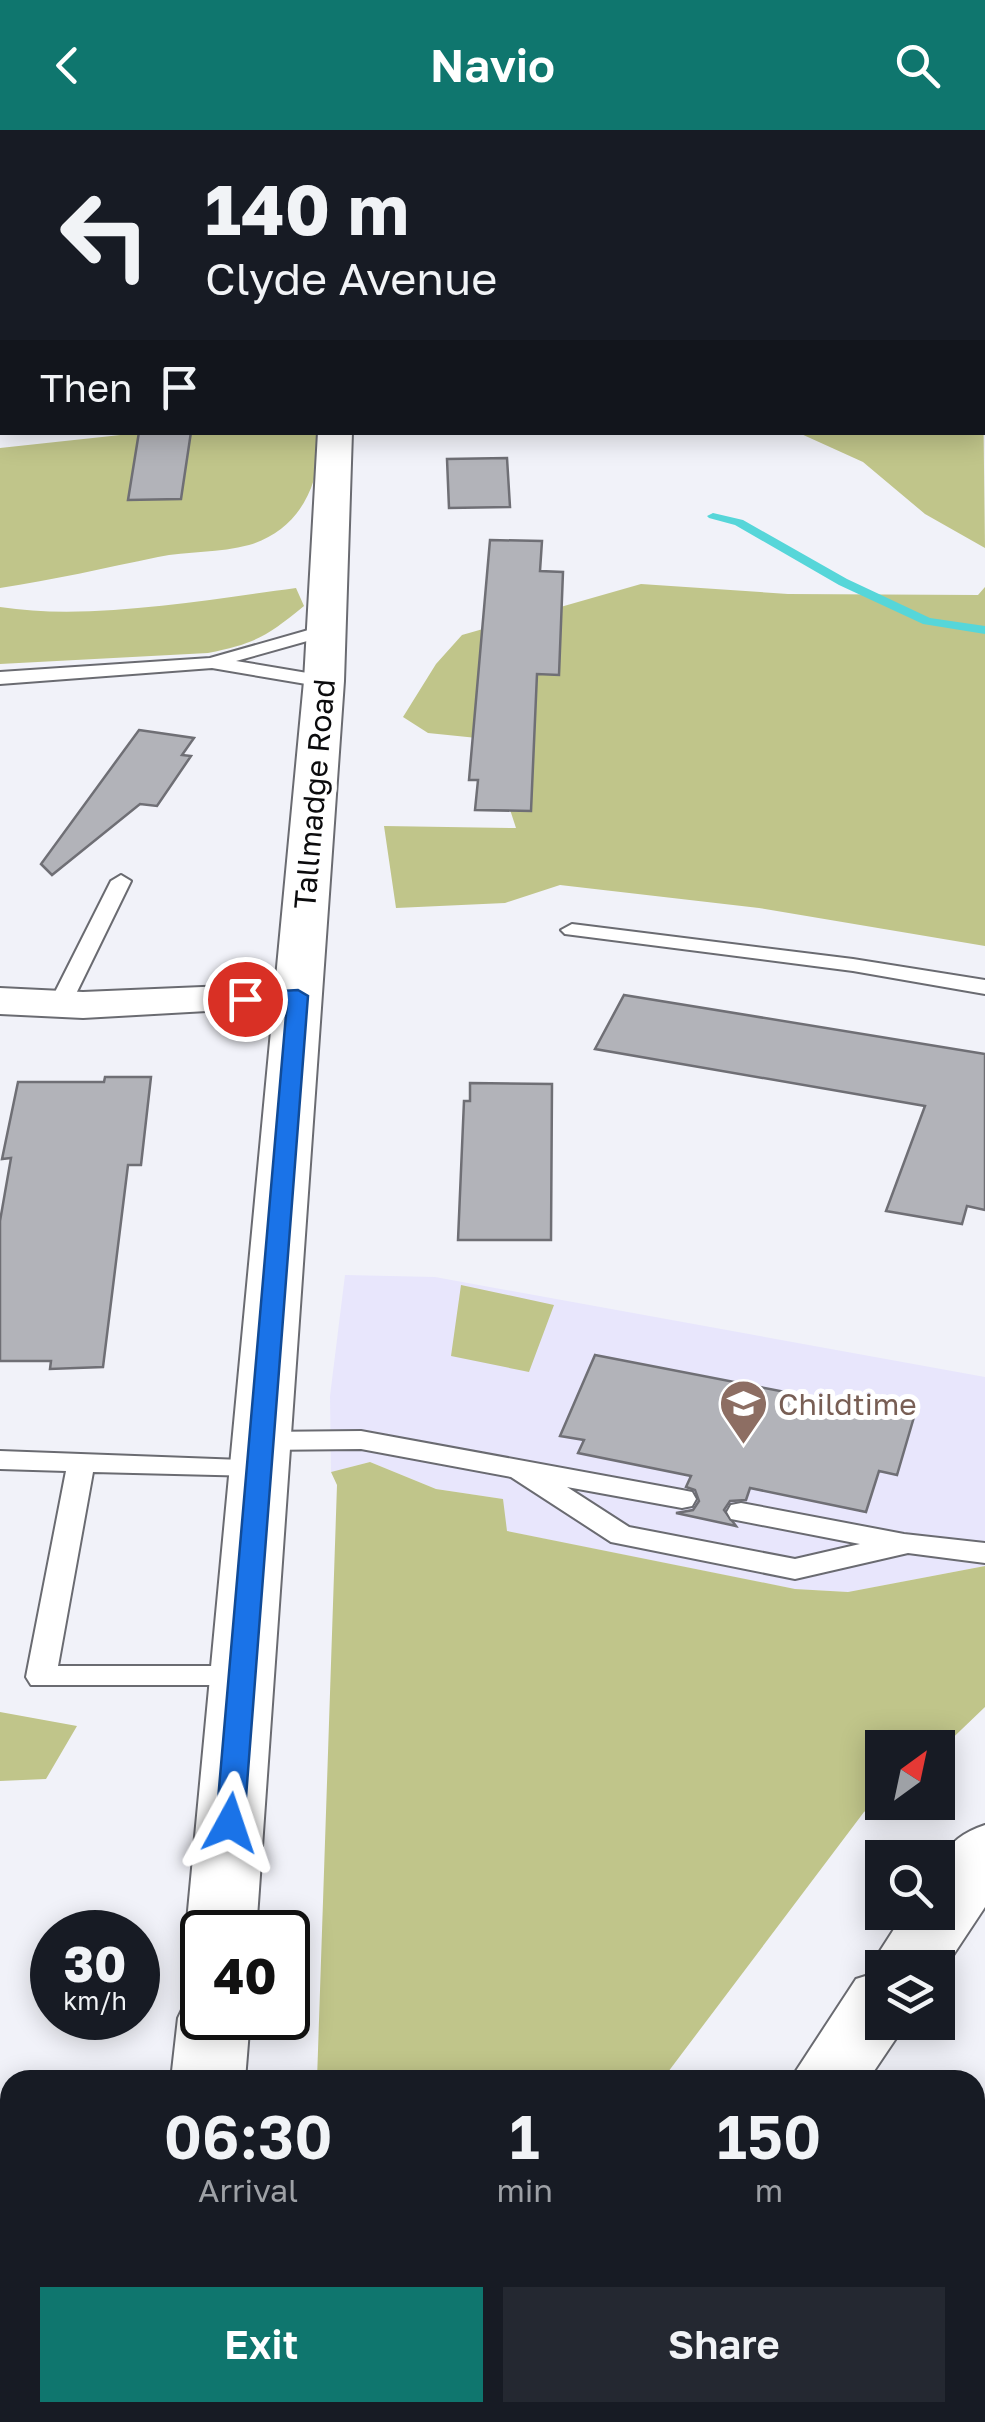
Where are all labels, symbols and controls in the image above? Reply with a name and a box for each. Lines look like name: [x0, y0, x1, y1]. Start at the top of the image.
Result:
icon: back: [40, 38, 95, 93]
text: Navio: [430, 38, 555, 92]
icon: search: [890, 38, 945, 93]
text: 140 m: [205, 166, 409, 250]
icon: left: [40, 170, 170, 300]
text: Clyde Avenue: [205, 251, 497, 305]
icon: arrive: [152, 360, 207, 415]
text: Then: [40, 365, 132, 410]
street label: Tallmadge Road: [286, 677, 342, 911]
pin: [203, 957, 288, 1042]
icon: arrive: [218, 972, 273, 1027]
school or university icon: Childtime: [717, 1378, 769, 1446]
place label: Childtime: [778, 1386, 917, 1422]
north arrow: [865, 1730, 955, 1820]
map controls: [865, 1730, 955, 2040]
position arrow: [178, 1771, 282, 1875]
button: search: [865, 1840, 955, 1930]
speed limit sign: 40: [180, 1910, 310, 2040]
text: 30: [63, 1933, 126, 1993]
button: layers: [865, 1950, 955, 2040]
text: km/h: [63, 1985, 127, 2016]
text: 06:30: [164, 2100, 333, 2172]
text: 1: [510, 2100, 540, 2172]
text: 150: [717, 2100, 821, 2172]
text: Arrival: [198, 2171, 298, 2209]
text: min: [496, 2171, 553, 2209]
text: m: [755, 2171, 783, 2209]
button: Exit: [40, 2287, 483, 2402]
button: Share: [503, 2287, 945, 2402]

